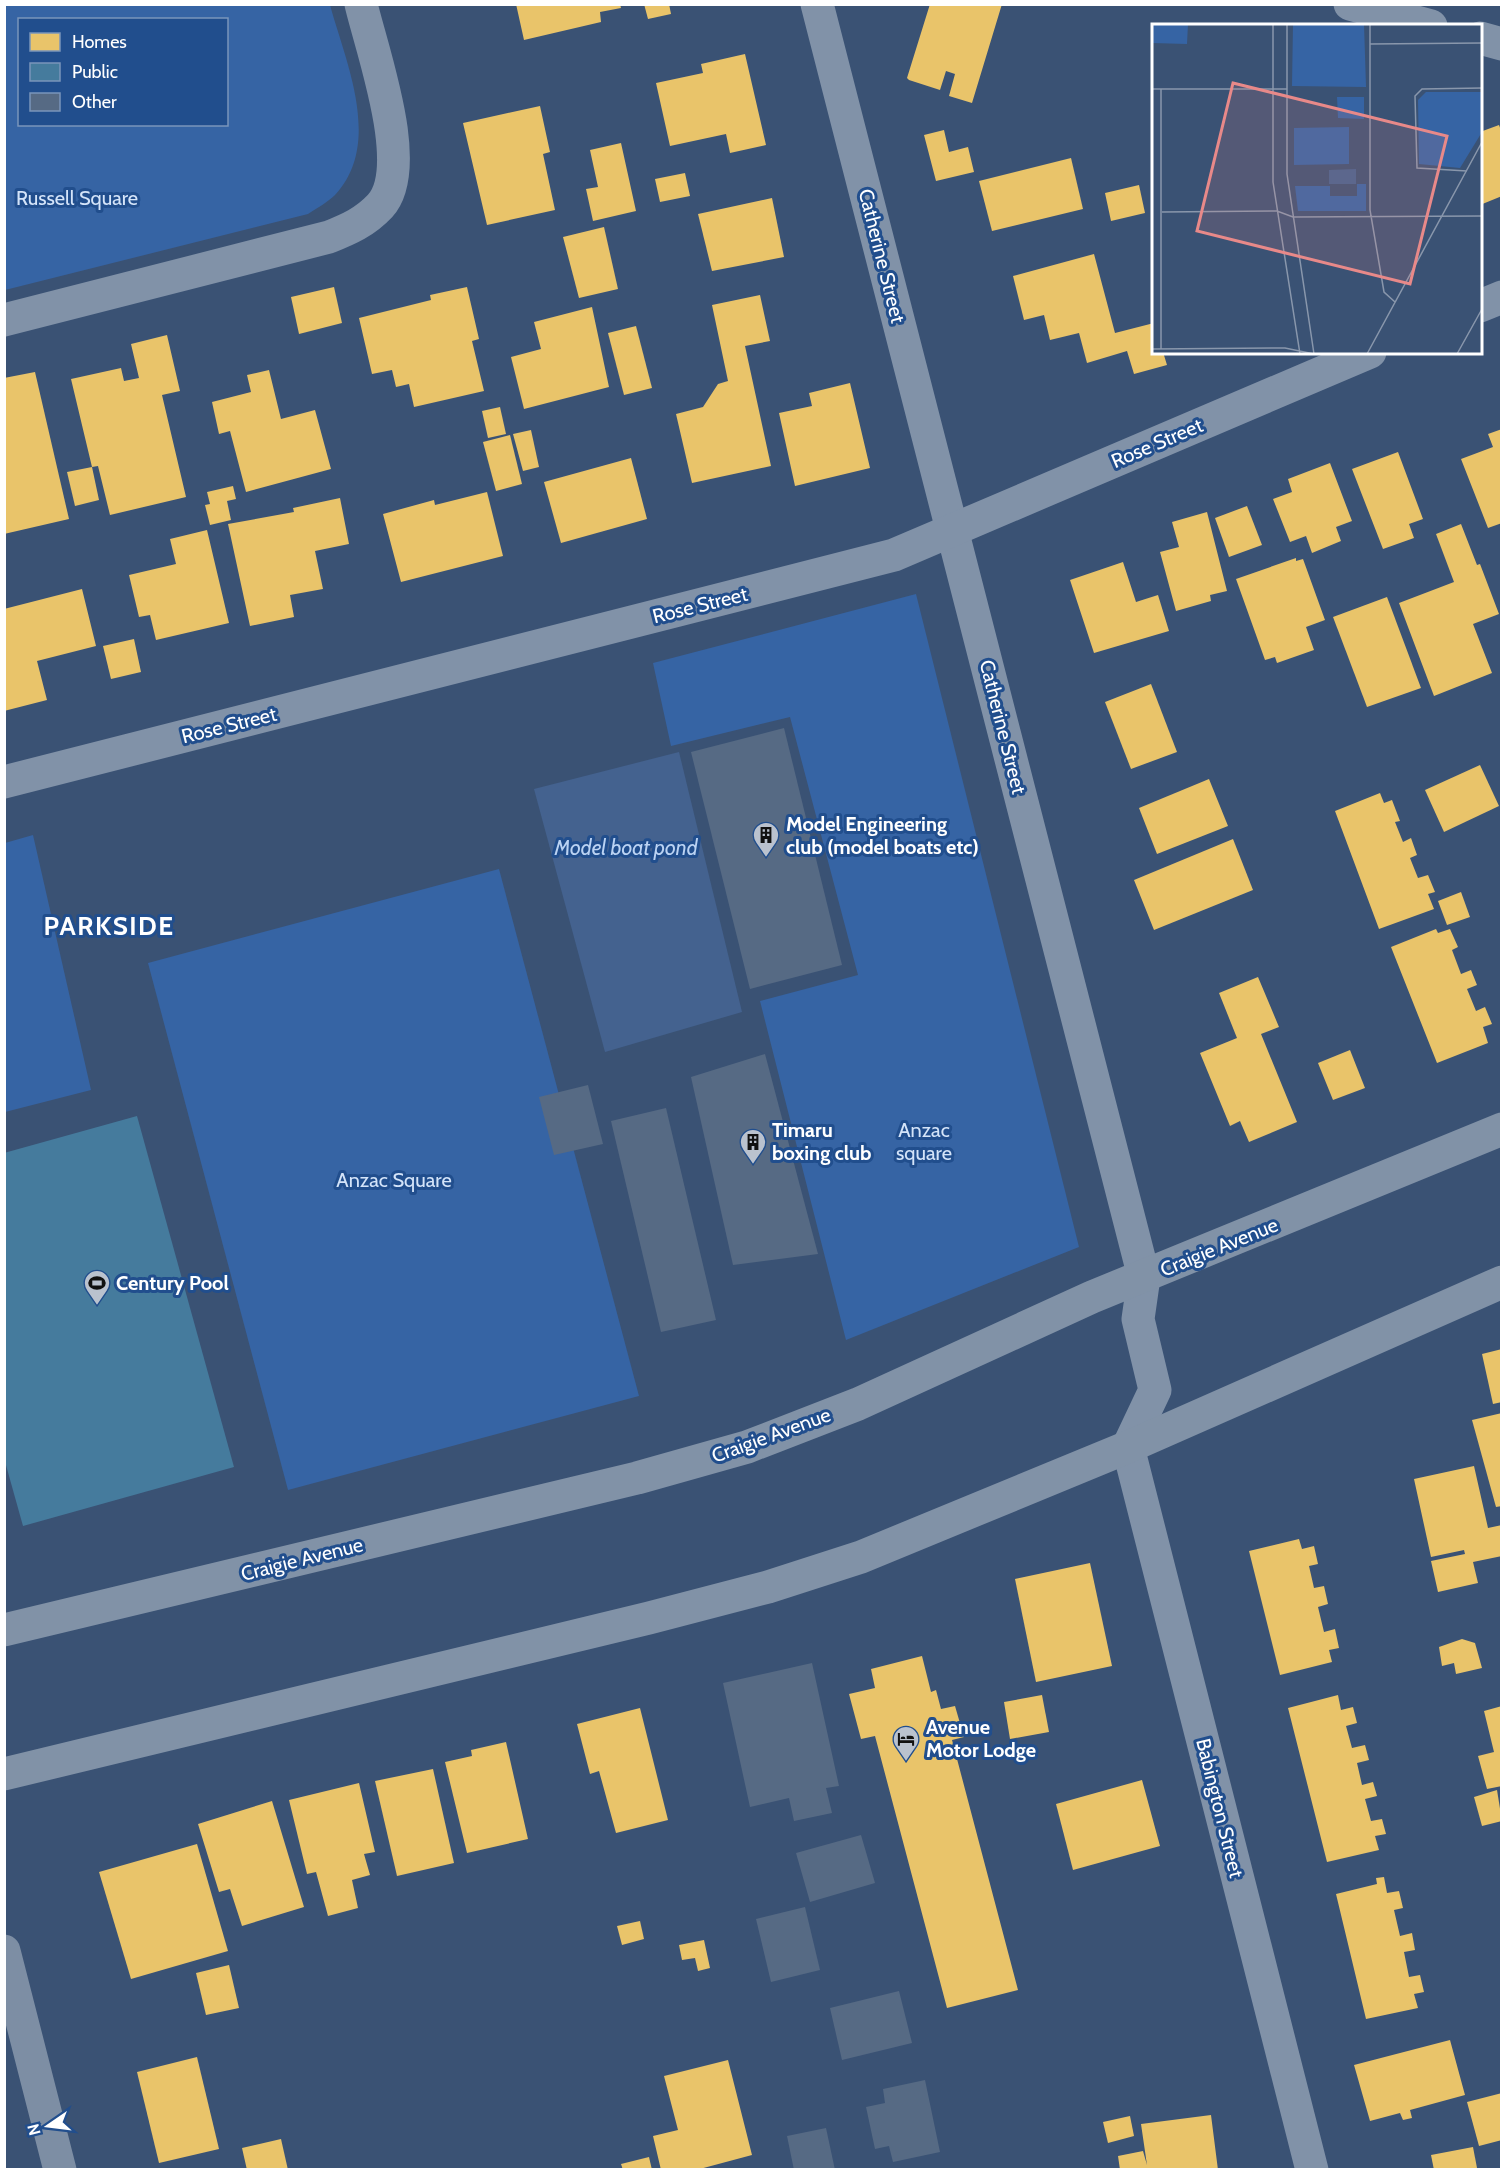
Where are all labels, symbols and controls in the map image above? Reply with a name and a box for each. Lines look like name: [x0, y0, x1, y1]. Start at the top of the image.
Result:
legend: [18, 18, 228, 126]
inset map: [1152, 24, 1482, 354]
text: Homes: [72, 31, 127, 53]
text: Public: [72, 61, 118, 83]
text: Other: [72, 91, 117, 113]
park label: Russell Square: [16, 186, 138, 210]
street label: Catherine Street: [854, 186, 910, 326]
street label: Rose Street: [1108, 413, 1207, 473]
street label: Rose Street: [650, 582, 750, 628]
street label: Catherine Street: [975, 657, 1031, 797]
street label: Rose Street: [179, 702, 279, 748]
place label: Model Engineering club (model boats etc): [786, 812, 979, 859]
building icon: Model Engineering club (model boats etc): [751, 820, 781, 858]
water label: Model boat pond: [553, 835, 699, 860]
district label: PARKSIDE: [43, 910, 175, 942]
place label: Timaru boxing club: [772, 1118, 871, 1165]
park label: Anzac square: [896, 1118, 952, 1165]
building icon: Timaru boxing club: [738, 1127, 768, 1165]
park label: Anzac Square: [336, 1168, 452, 1192]
street label: Craigie Avenue: [1157, 1212, 1281, 1282]
sports icon: Century Pool: [82, 1268, 112, 1306]
place label: Century Pool: [116, 1271, 229, 1295]
street label: Craigie Avenue: [708, 1402, 834, 1468]
street label: Craigie Avenue: [238, 1532, 366, 1586]
place label: Avenue Motor Lodge: [926, 1715, 1036, 1762]
hotel icon: Avenue Motor Lodge: [891, 1724, 921, 1762]
street label: Babington Street: [1191, 1736, 1249, 1880]
north arrow: [18, 2096, 78, 2156]
text: N: [23, 2122, 45, 2137]

